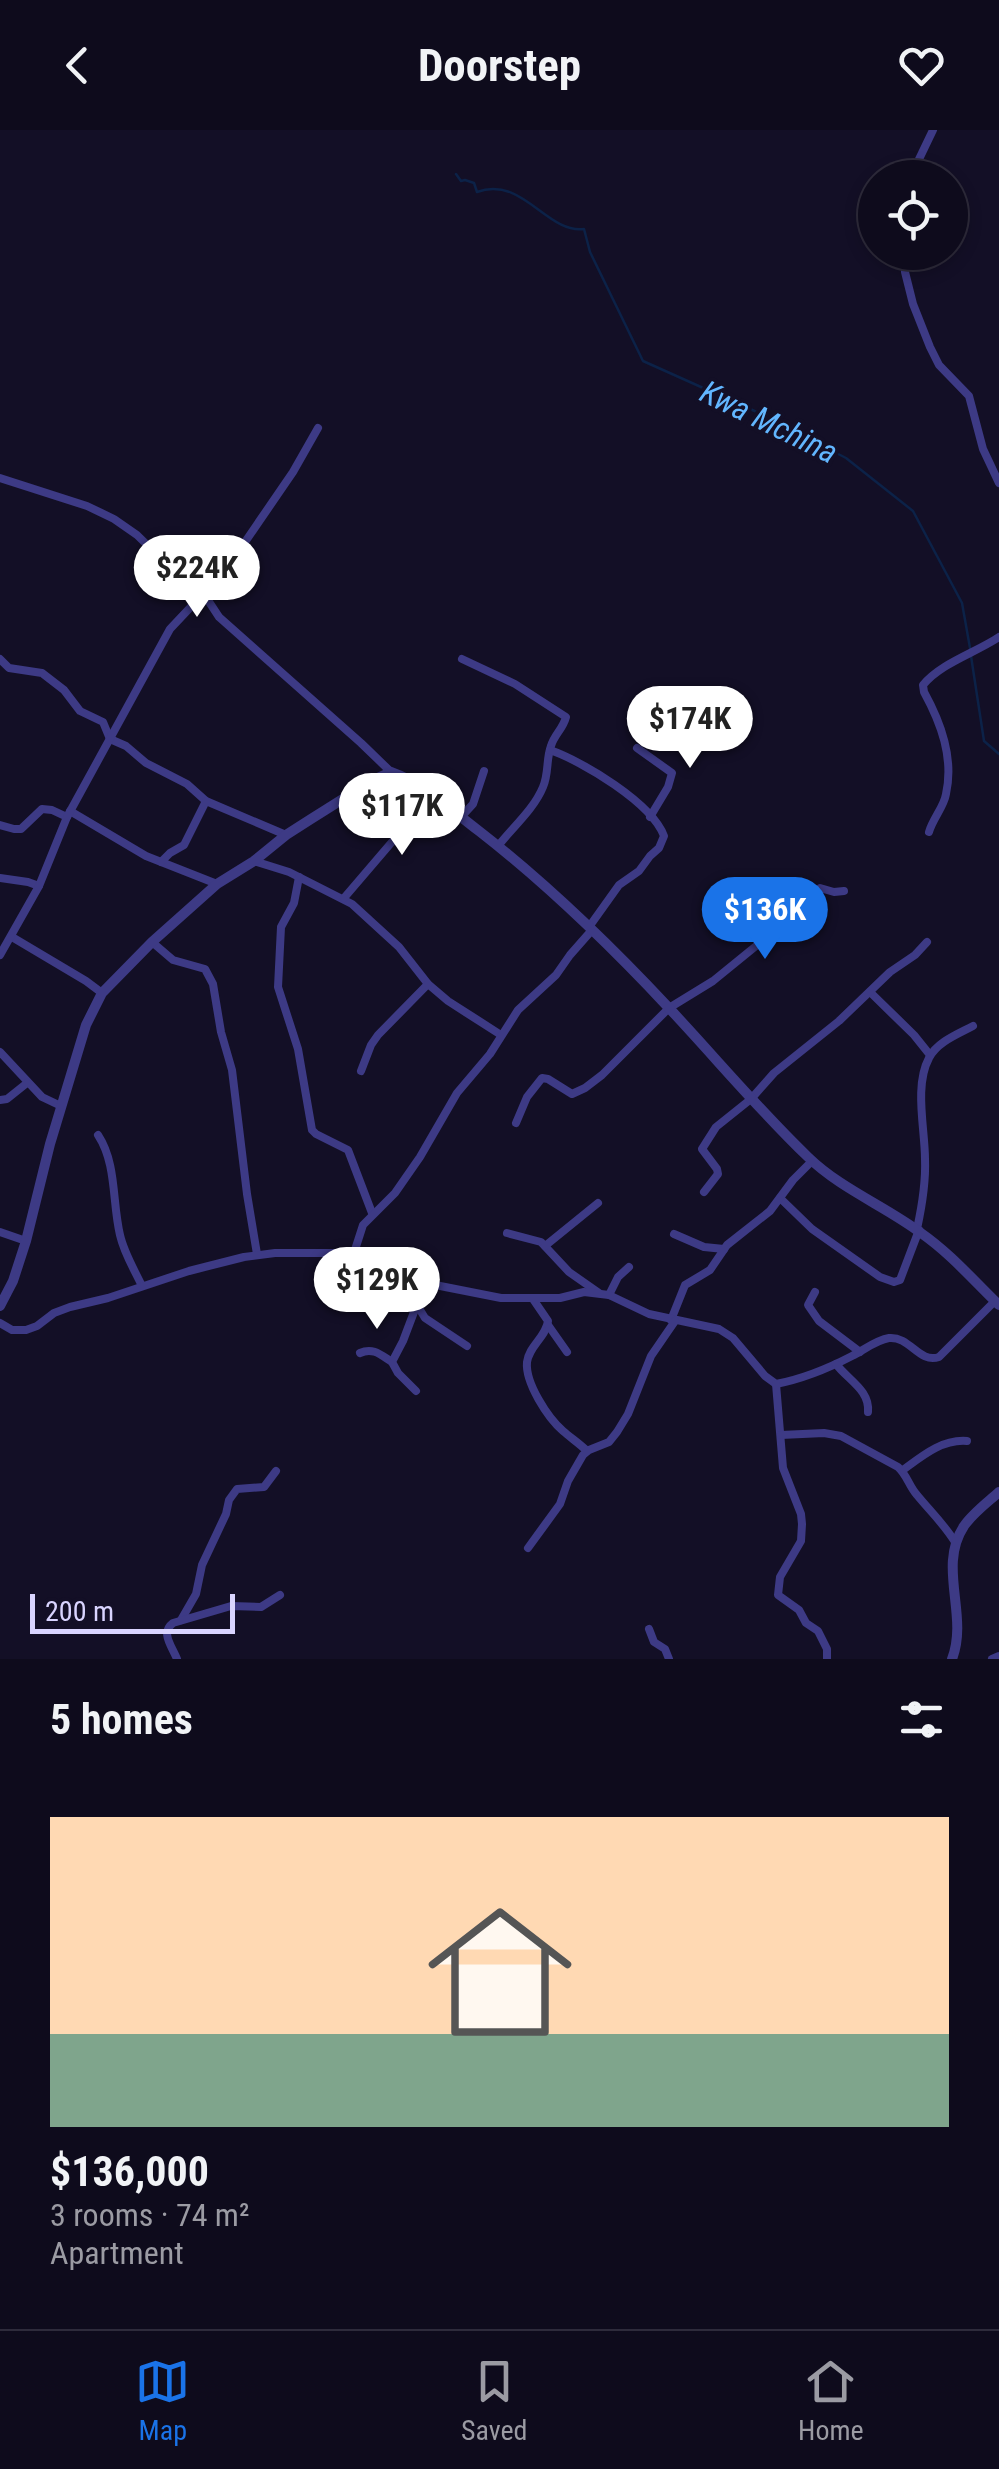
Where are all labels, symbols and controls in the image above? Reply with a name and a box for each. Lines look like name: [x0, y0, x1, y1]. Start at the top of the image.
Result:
icon: back: [50, 38, 105, 93]
icon: heart: [894, 38, 949, 93]
text: Doorstep: [418, 39, 581, 92]
map controls: [858, 160, 968, 270]
button: locate: [858, 160, 968, 270]
water label: Kwa Mchina: [694, 372, 844, 472]
pin: $224K: [127, 535, 267, 620]
text: $224K: [156, 548, 238, 586]
pin: $174K: [620, 686, 760, 771]
text: $174K: [649, 699, 731, 737]
pin: $117K: [332, 773, 472, 858]
text: $117K: [361, 786, 443, 824]
pin: $136K: [695, 877, 835, 962]
text: $136K: [724, 890, 806, 928]
pin: $129K: [307, 1247, 447, 1332]
text: $129K: [336, 1260, 418, 1298]
scale bar: [30, 1589, 235, 1634]
text: 200 m: [45, 1595, 114, 1628]
icon: filters: [894, 1692, 949, 1747]
text: 5 homes: [50, 1695, 193, 1744]
icon: home: [410, 1882, 590, 2062]
text: $136,000: [50, 2147, 209, 2196]
text: 3 rooms · 74 m²: [50, 2196, 249, 2234]
text: Apartment: [50, 2234, 184, 2272]
tab: Map: [135, 2354, 190, 2447]
tab: Saved: [461, 2354, 527, 2447]
tab: Home: [798, 2354, 864, 2447]

